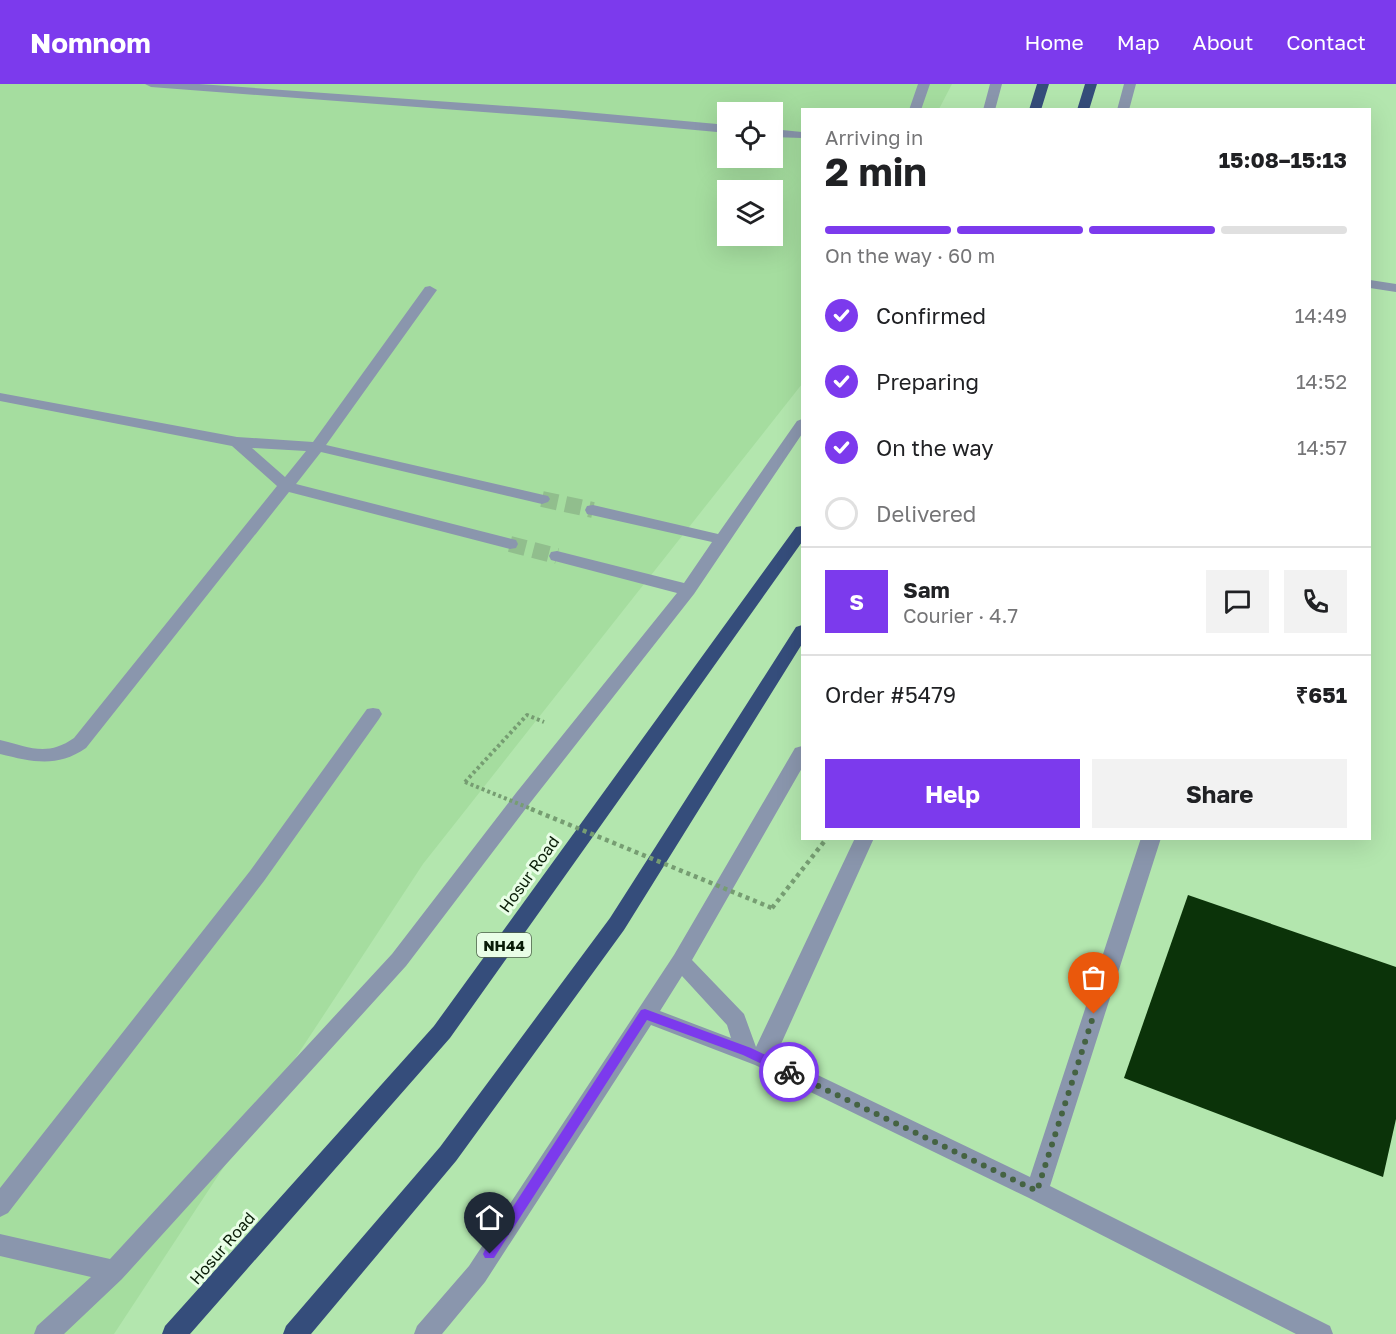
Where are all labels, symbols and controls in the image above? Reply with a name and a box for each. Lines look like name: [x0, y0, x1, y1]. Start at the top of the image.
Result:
text: Nomnom: [30, 26, 151, 59]
text: Home: [1024, 29, 1084, 55]
text: Map: [1117, 29, 1160, 55]
text: About: [1193, 29, 1253, 55]
text: Contact: [1286, 29, 1366, 55]
map controls: [717, 102, 783, 246]
button: locate: [717, 102, 783, 168]
text: Arriving in: [825, 125, 923, 149]
text: 15:08–15:13: [1219, 146, 1347, 173]
text: 2 min: [825, 148, 927, 195]
button: layers: [717, 180, 783, 246]
text: On the way · 60 m: [825, 243, 995, 267]
icon: check: [825, 299, 858, 332]
text: Confirmed: [876, 302, 986, 329]
text: 14:49: [1295, 303, 1347, 327]
icon: check: [825, 365, 858, 398]
text: Preparing: [876, 368, 979, 395]
text: 14:52: [1296, 369, 1347, 393]
icon: check: [825, 431, 858, 464]
text: On the way: [876, 434, 994, 461]
text: 14:57: [1297, 435, 1347, 459]
text: Delivered: [876, 500, 976, 527]
button: chat: [1206, 570, 1269, 633]
button: phone: [1284, 570, 1347, 633]
text: Sam: [903, 576, 950, 603]
text: S: [849, 588, 864, 615]
text: Courier · 4.7: [903, 603, 1018, 627]
text: Order #5479: [825, 681, 956, 708]
text: ₹651: [1296, 681, 1347, 708]
button: Help: [825, 759, 1080, 828]
button: Share: [1092, 759, 1347, 828]
street label: Hosur Road: [495, 832, 563, 916]
road number: NH44: [477, 933, 531, 957]
pin: [1068, 952, 1119, 1014]
icon: bag: [1077, 961, 1110, 994]
courier: [759, 1042, 819, 1102]
icon: bike: [773, 1056, 806, 1089]
pin: [464, 1192, 515, 1254]
icon: home: [473, 1201, 506, 1234]
street label: Hosur Road: [185, 1208, 259, 1288]

